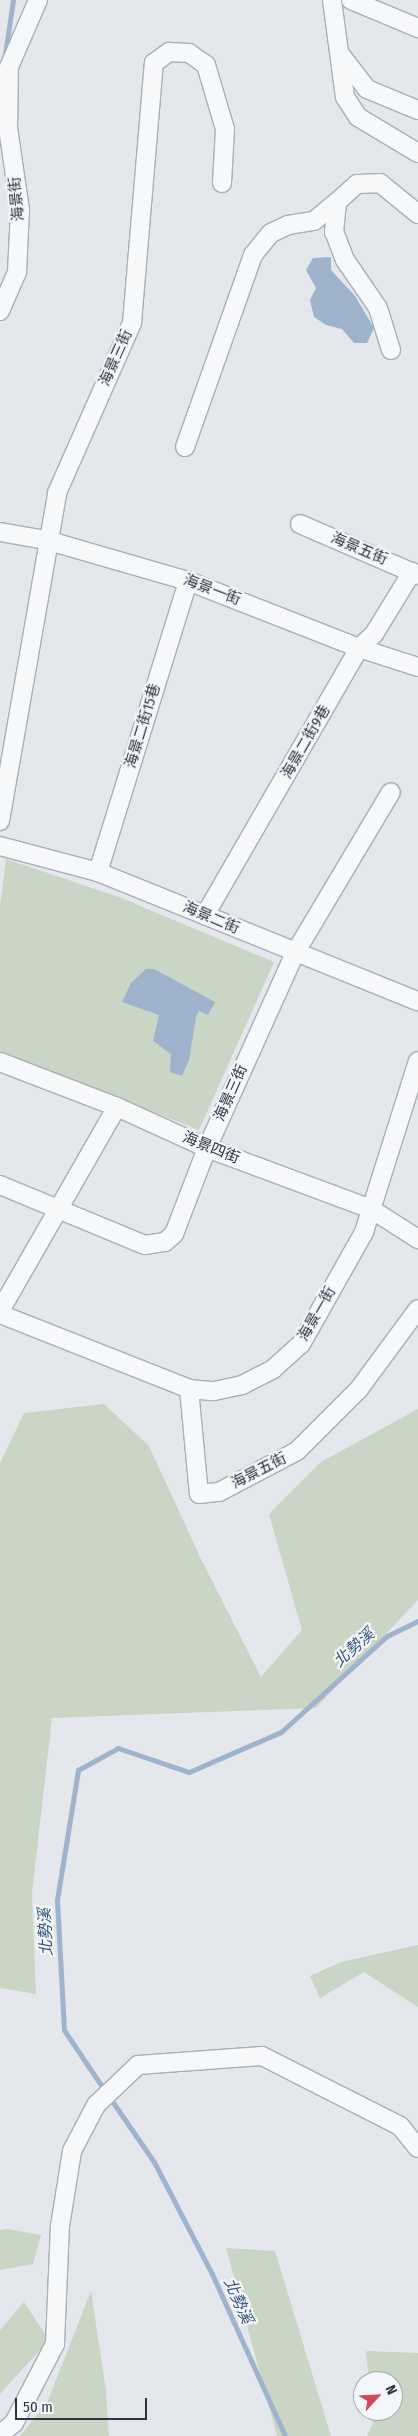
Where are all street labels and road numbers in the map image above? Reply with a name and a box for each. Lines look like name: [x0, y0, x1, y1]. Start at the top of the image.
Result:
street label: 海景街: [6, 176, 28, 222]
street label: 海景三街: [96, 327, 136, 389]
street label: 海景五街: [328, 529, 390, 569]
street label: 海景一街: [181, 571, 243, 609]
street label: 海景二街15巷: [122, 681, 164, 771]
street label: 海景二街9巷: [278, 702, 334, 782]
street label: 海景二街: [180, 898, 242, 938]
street label: 海景三街: [211, 1062, 251, 1124]
street label: 海景四街: [180, 1128, 242, 1168]
street label: 海景一街: [294, 1284, 340, 1344]
street label: 海景五街: [228, 1449, 290, 1493]

